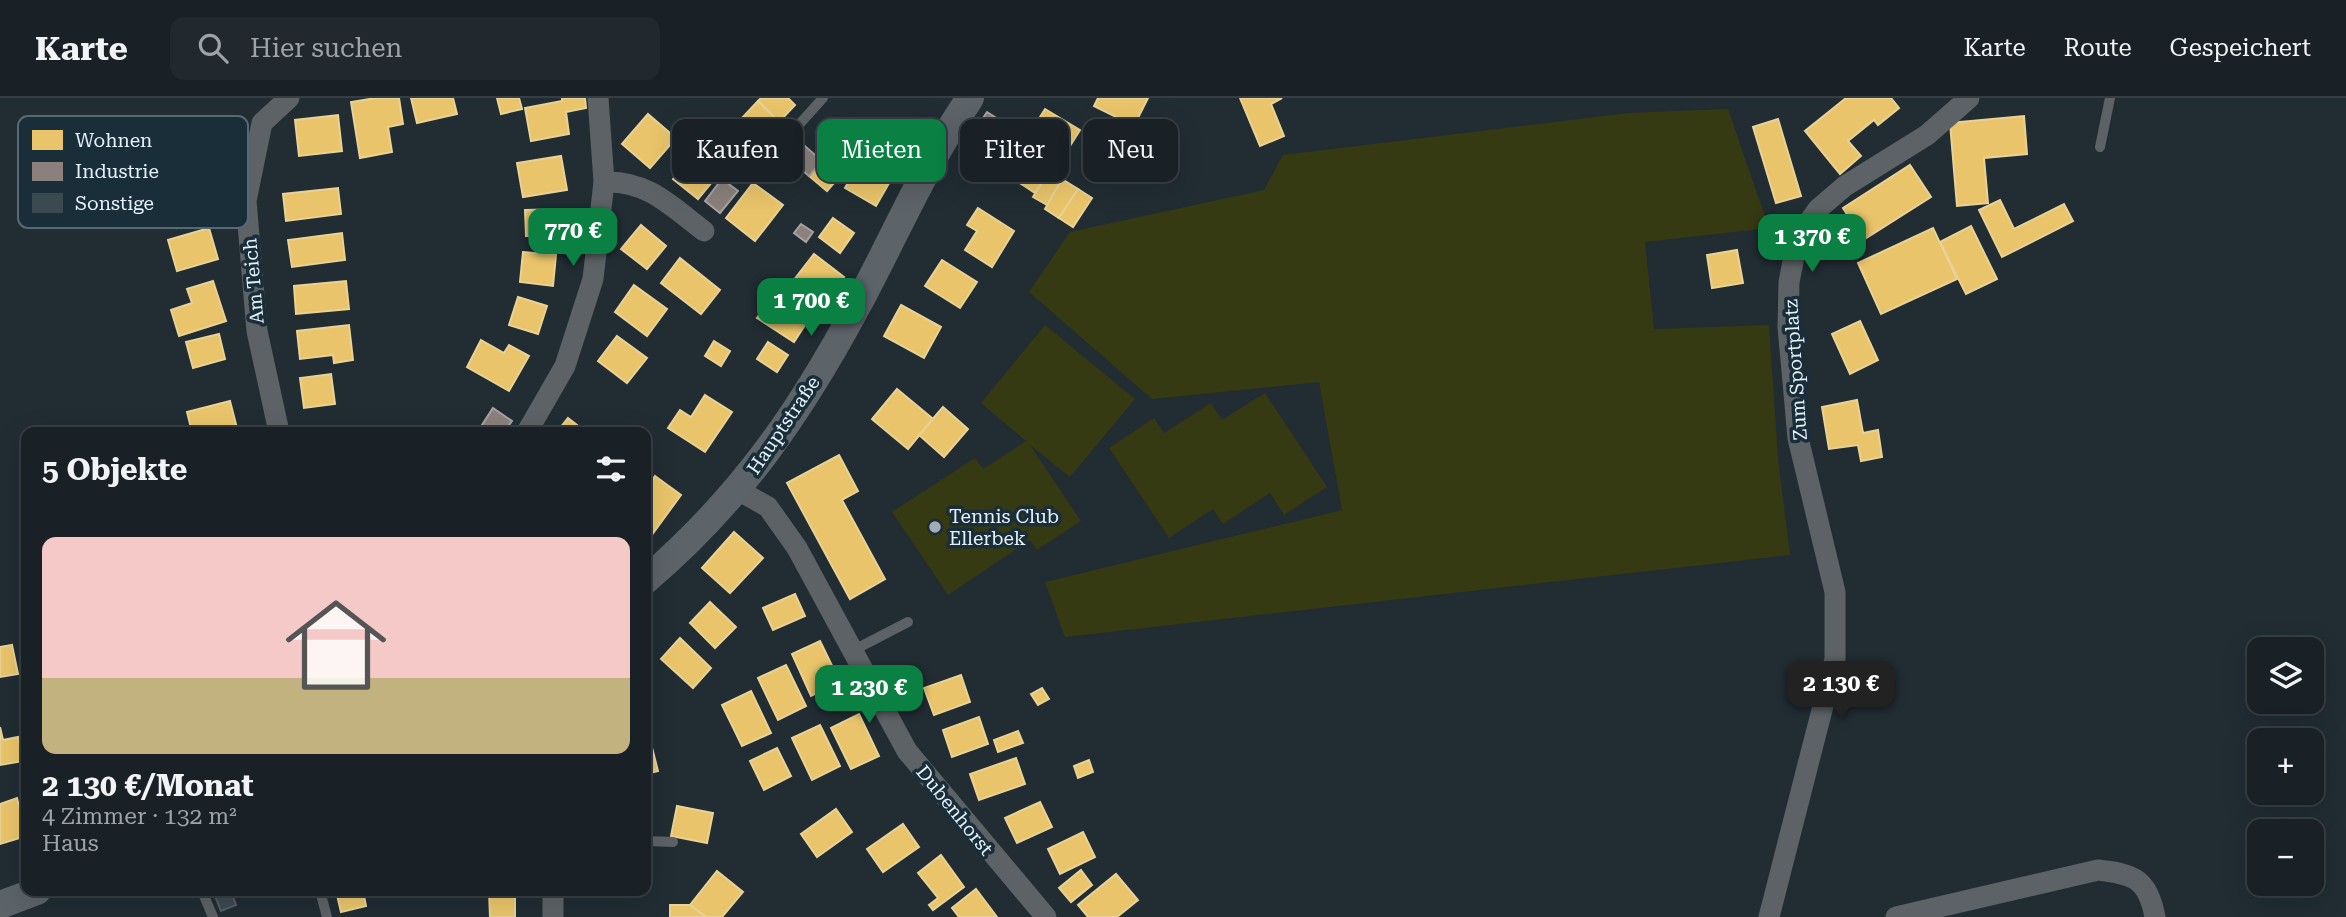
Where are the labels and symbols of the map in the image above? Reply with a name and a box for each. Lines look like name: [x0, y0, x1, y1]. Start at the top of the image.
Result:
legend: [18, 116, 248, 228]
text: Wohnen: [75, 129, 152, 152]
text: Industrie: [75, 160, 159, 183]
text: Sonstige: [75, 192, 154, 215]
pin: 770 €: [524, 208, 622, 268]
pin: 1 370 €: [1747, 214, 1877, 274]
street label: Am Teich: [238, 237, 269, 325]
pin: 1 700 €: [746, 278, 876, 338]
street label: Zum Sportplatz: [1779, 299, 1812, 441]
street label: Hauptstraße: [742, 372, 825, 479]
place label: Tennis Club Ellerbek: [949, 505, 1059, 550]
marker: Tennis Club Ellerbek: [927, 519, 943, 535]
pin: 2 130 €: [1776, 662, 1906, 721]
pin: 1 230 €: [804, 666, 934, 725]
street label: Dubenhorst: [911, 761, 998, 860]

